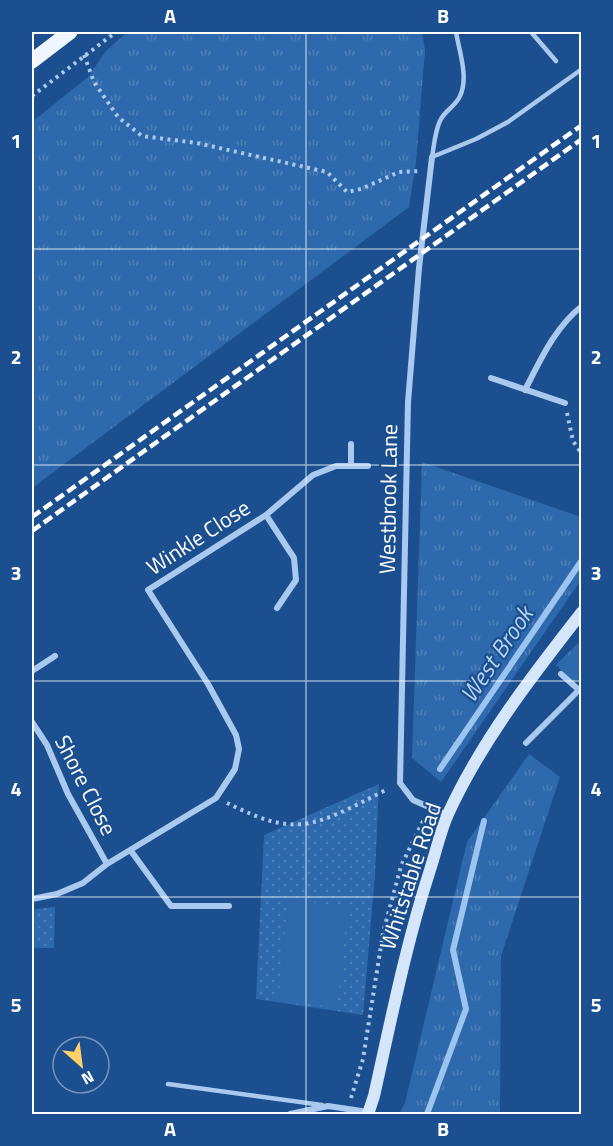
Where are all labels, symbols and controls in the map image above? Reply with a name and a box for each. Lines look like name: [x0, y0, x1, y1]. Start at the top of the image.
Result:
text: A: [164, 0, 176, 31]
text: B: [437, 0, 449, 31]
text: 1: [10, 125, 22, 156]
text: 1: [590, 125, 602, 156]
text: 2: [10, 341, 22, 372]
text: 2: [590, 341, 602, 372]
street label: Westbrook Lane: [370, 424, 406, 574]
street label: Winkle Close: [139, 491, 257, 583]
text: 3: [10, 557, 22, 588]
text: 3: [590, 557, 602, 588]
water label: West Brook: [451, 596, 543, 709]
street label: Shore Close: [46, 729, 126, 841]
text: 4: [10, 773, 22, 804]
text: 4: [590, 773, 602, 804]
street label: Whitstable Road: [370, 798, 450, 954]
text: 5: [10, 989, 22, 1020]
text: 5: [590, 989, 602, 1020]
north arrow: [51, 1035, 111, 1095]
text: N: [78, 1065, 99, 1091]
text: A: [164, 1113, 176, 1144]
text: B: [437, 1113, 449, 1144]

